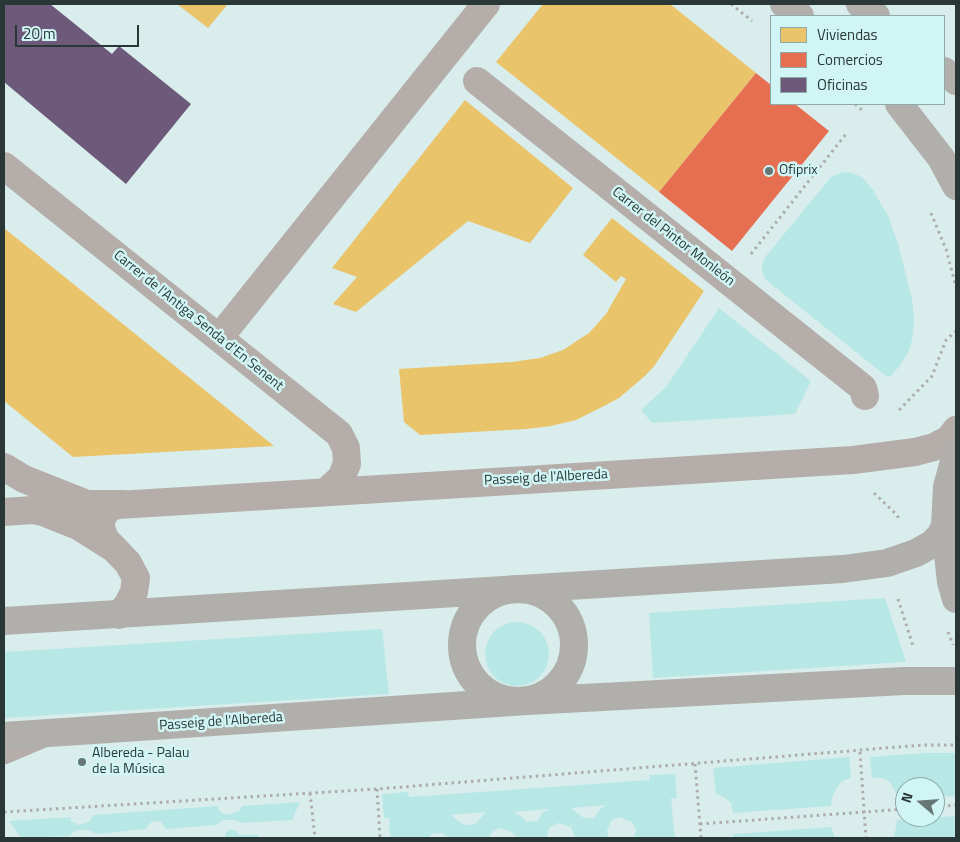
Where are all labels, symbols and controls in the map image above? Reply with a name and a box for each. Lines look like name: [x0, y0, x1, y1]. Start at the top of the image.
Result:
scale bar: [18, 15, 141, 47]
legend: [770, 15, 945, 105]
text: 20 m: [23, 22, 56, 45]
text: Viviendas: [817, 23, 878, 46]
text: Comercios: [817, 48, 883, 71]
text: Oficinas: [817, 73, 868, 96]
place label: Ofiprix: [779, 163, 818, 179]
marker: Ofiprix: [763, 165, 775, 177]
street label: Carrer del Pintor Monleón: [608, 184, 738, 290]
street label: Carrer de l'Antiga Senda d'En Senent: [110, 247, 286, 395]
street label: Passeig de l'Albereda: [484, 466, 608, 490]
street label: Passeig de l'Albereda: [159, 709, 283, 735]
place label: Albereda - Palau de la Música: [92, 746, 189, 779]
marker: Albereda - Palau de la Música: [76, 756, 88, 768]
north arrow: [895, 777, 945, 827]
text: N: [895, 790, 918, 805]

